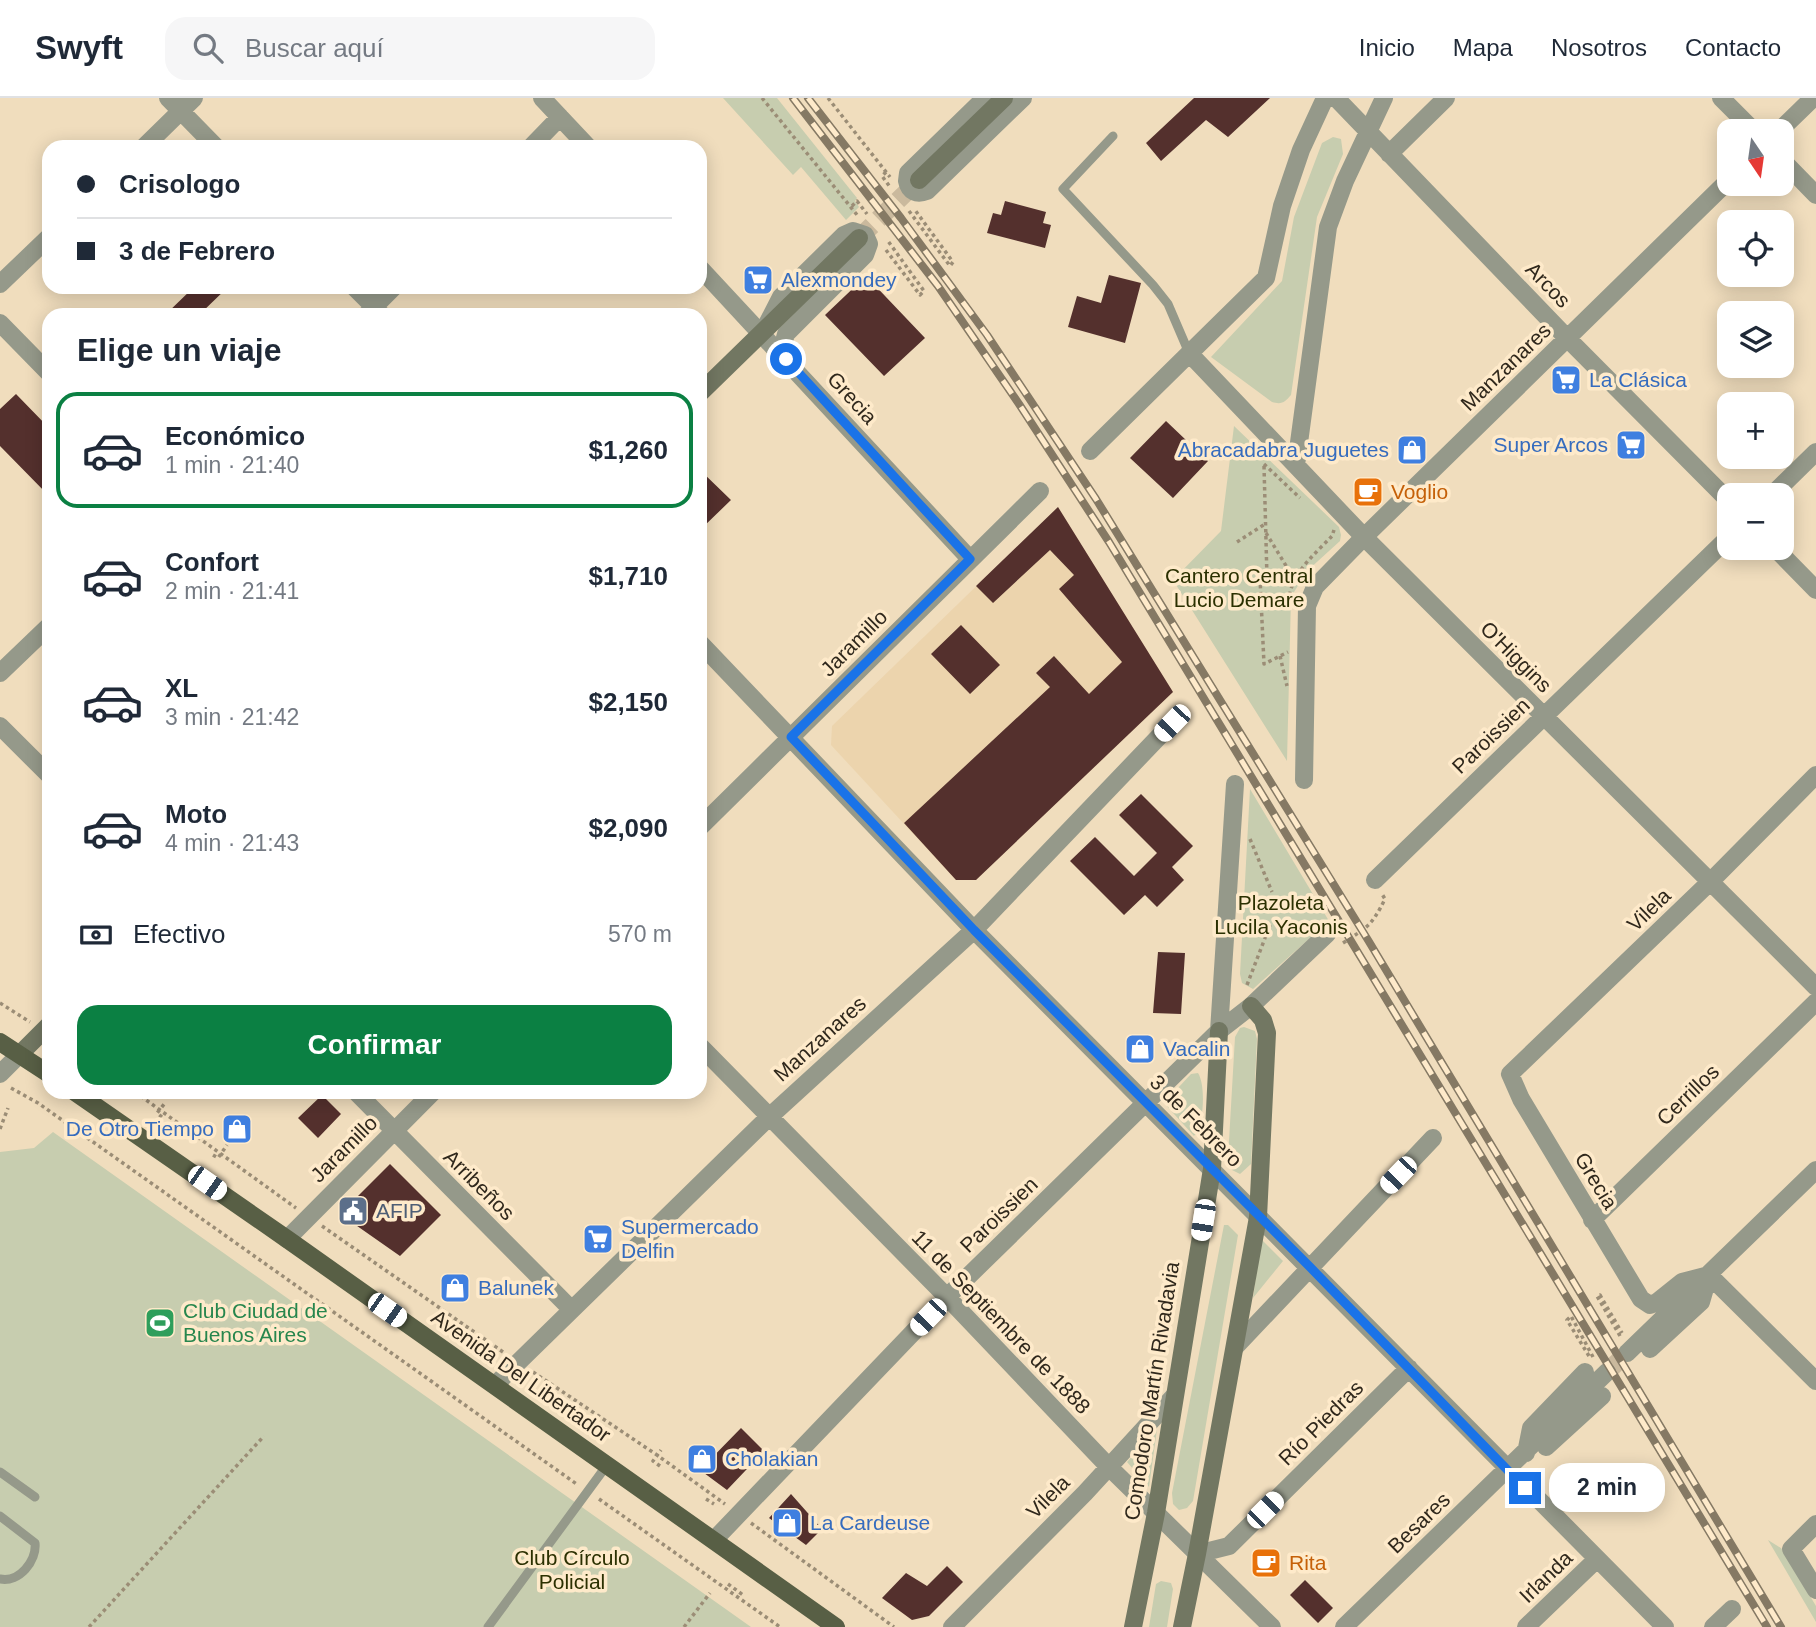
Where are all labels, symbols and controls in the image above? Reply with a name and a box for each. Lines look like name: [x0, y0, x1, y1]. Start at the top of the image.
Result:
search box: [165, 17, 655, 80]
text: Swyft: [35, 29, 123, 66]
icon: search: [189, 29, 227, 67]
text: Buscar aquí: [245, 33, 384, 63]
text: Inicio: [1359, 34, 1415, 61]
text: Mapa: [1453, 34, 1513, 61]
text: Nosotros: [1551, 34, 1647, 61]
text: Contacto: [1685, 34, 1781, 61]
north arrow: [1717, 119, 1794, 196]
map controls: [1717, 119, 1794, 560]
text: Crisologo: [119, 169, 240, 199]
button: locate: [1717, 210, 1794, 287]
text: 3 de Febrero: [119, 236, 275, 266]
street label: Arcos: [1521, 257, 1575, 312]
supermarket icon: Alexmondey: [741, 263, 775, 297]
place label: Alexmondey: [781, 268, 897, 291]
button: layers: [1717, 301, 1794, 378]
street label: Manzanares: [1456, 318, 1555, 415]
text: Elige un viaje: [77, 332, 282, 368]
route start: [770, 343, 802, 375]
supermarket icon: La Clásica: [1549, 363, 1583, 397]
street label: Grecia: [823, 367, 882, 429]
place label: La Clásica: [1589, 368, 1687, 391]
button: +: [1717, 392, 1794, 469]
icon: car: [81, 419, 144, 482]
text: Económico: [165, 421, 305, 451]
supermarket icon: Super Arcos: [1614, 428, 1648, 462]
shop icon: Abracadabra Juguetes: [1395, 433, 1429, 467]
place label: Super Arcos: [1494, 433, 1608, 456]
text: $1,260: [588, 435, 668, 465]
place label: Abracadabra Juguetes: [1178, 438, 1389, 461]
text: 1 min · 21:40: [165, 452, 299, 478]
cafe icon: Voglio: [1351, 475, 1385, 509]
place label: Voglio: [1391, 480, 1448, 503]
button: −: [1717, 483, 1794, 560]
icon: car: [81, 545, 144, 608]
text: Confort: [165, 547, 259, 577]
text: $1,710: [588, 561, 668, 591]
park label: Cantero Central Lucio Demare: [1165, 564, 1313, 611]
text: 2 min · 21:41: [165, 578, 299, 604]
street label: Jaramillo: [816, 605, 891, 680]
street label: O'Higgins: [1476, 617, 1556, 697]
icon: car: [81, 671, 144, 734]
text: XL: [165, 673, 198, 703]
text: $2,150: [588, 687, 668, 717]
street label: Paroissien: [1447, 693, 1534, 778]
car: [1150, 701, 1195, 745]
text: 3 min · 21:42: [165, 704, 299, 730]
icon: car: [81, 797, 144, 860]
text: Moto: [165, 799, 227, 829]
text: $2,090: [588, 813, 668, 843]
text: 4 min · 21:43: [165, 830, 299, 856]
street label: Vilela: [1622, 883, 1675, 936]
park label: Plazoleta Lucila Yaconis: [1214, 891, 1348, 938]
icon: cash: [77, 916, 115, 954]
text: Efectivo: [133, 919, 226, 949]
text: 570 m: [608, 921, 672, 947]
street label: Manzanares: [769, 991, 870, 1086]
button: Confirmar: [77, 1005, 672, 1085]
shop icon: Vacalin: [1123, 1032, 1157, 1066]
place label: Vacalin: [1163, 1037, 1230, 1060]
street label: Cerrillos: [1652, 1060, 1723, 1130]
street label: 3 de Febrero: [1146, 1070, 1247, 1171]
street label: Jaramillo: [306, 1111, 381, 1186]
shop icon: De Otro Tiempo: [220, 1112, 254, 1146]
place label: De Otro Tiempo: [66, 1117, 214, 1140]
street label: Arribeños: [439, 1145, 519, 1225]
street label: Grecia: [1571, 1148, 1622, 1213]
car: [1376, 1153, 1421, 1197]
car: [184, 1162, 231, 1204]
street label: Paroissien: [955, 1172, 1042, 1257]
public building icon: AFIP: [336, 1194, 370, 1228]
car: [1190, 1198, 1217, 1242]
place label: AFIP: [376, 1199, 423, 1222]
place label: Supermercado Delfin: [621, 1215, 759, 1262]
supermarket icon: Supermercado Delfin: [581, 1222, 615, 1256]
street label: 11 de Septiembre de 1888: [908, 1225, 1095, 1418]
street label: Comodoro Martín Rivadavia: [1120, 1260, 1183, 1522]
shop icon: Balunek: [438, 1271, 472, 1305]
place label: Balunek: [478, 1276, 554, 1299]
car: [364, 1289, 411, 1331]
car: [906, 1295, 951, 1339]
place label: Club Ciudad de Buenos Aires: [183, 1299, 328, 1346]
street label: Avenida Del Libertador: [427, 1305, 615, 1446]
sports icon: Club Ciudad de Buenos Aires: [143, 1306, 177, 1340]
street label: Río Piedras: [1274, 1376, 1368, 1470]
shop icon: Cholakian: [685, 1442, 719, 1476]
place label: Cholakian: [725, 1447, 818, 1470]
callout: 2 min: [1550, 1464, 1665, 1512]
street label: Vilela: [1021, 1470, 1074, 1523]
route end: [1509, 1472, 1541, 1504]
text: 2 min: [1577, 1474, 1637, 1500]
car: [1243, 1488, 1288, 1532]
street label: Besares: [1383, 1488, 1454, 1558]
shop icon: La Cardeuse: [770, 1506, 804, 1540]
place label: La Cardeuse: [810, 1511, 930, 1534]
park label: Club Círculo Policial: [514, 1546, 630, 1593]
cafe icon: Rita: [1249, 1546, 1283, 1580]
street label: Irlanda: [1515, 1546, 1577, 1607]
place label: Rita: [1289, 1551, 1327, 1574]

